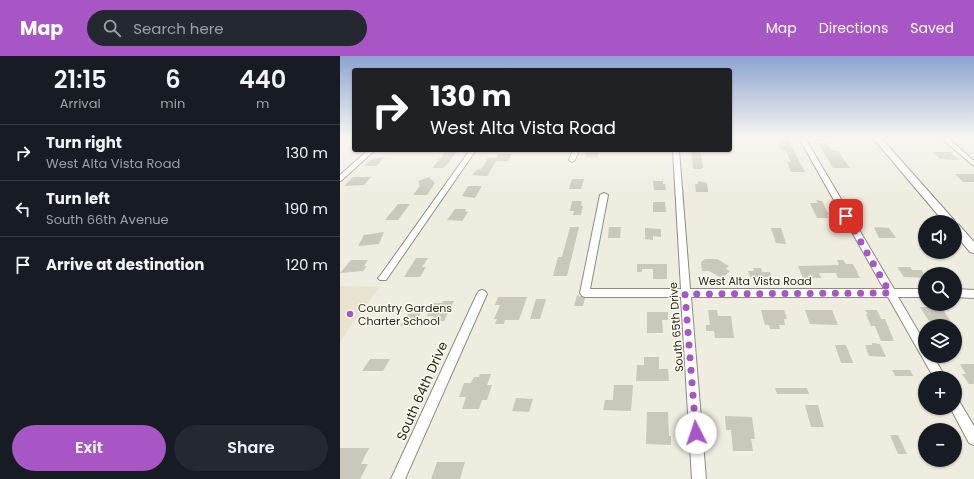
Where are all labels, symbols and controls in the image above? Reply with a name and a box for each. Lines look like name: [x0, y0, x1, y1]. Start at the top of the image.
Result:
search box: [87, 10, 367, 46]
text: Map: [20, 15, 63, 42]
icon: search: [101, 17, 123, 39]
text: Search here: [133, 18, 224, 39]
text: Map: [766, 18, 797, 38]
text: Directions: [819, 18, 888, 38]
text: Saved: [910, 18, 954, 38]
text: 21:15: [54, 63, 107, 96]
text: 6: [165, 63, 181, 96]
text: 440: [239, 63, 286, 96]
text: 130 m: [430, 77, 511, 116]
icon: right: [364, 84, 416, 136]
text: Arrival: [60, 94, 101, 113]
text: min: [160, 94, 185, 113]
text: m: [256, 94, 269, 113]
text: West Alta Vista Road: [430, 115, 616, 140]
text: Turn right: [46, 132, 122, 153]
icon: right: [12, 142, 34, 164]
text: 130 m: [285, 142, 328, 163]
text: West Alta Vista Road: [46, 154, 180, 173]
text: Turn left: [46, 188, 110, 209]
icon: left: [12, 198, 34, 220]
text: 190 m: [285, 198, 328, 219]
pin: [829, 199, 863, 233]
icon: arrive: [835, 205, 857, 227]
text: South 66th Avenue: [46, 210, 169, 229]
map controls: [918, 215, 962, 467]
button: sound: [918, 215, 962, 259]
icon: arrive: [12, 254, 34, 276]
text: Arrive at destination: [46, 254, 204, 275]
text: 120 m: [286, 254, 328, 275]
button: search: [918, 267, 962, 311]
street label: West Alta Vista Road: [698, 273, 812, 289]
street label: South 65th Drive: [665, 281, 687, 372]
place label: Country Gardens Charter School: [358, 300, 452, 329]
marker: Country Gardens Charter School: [345, 309, 355, 319]
button: layers: [918, 319, 962, 363]
street label: South 64th Drive: [392, 339, 452, 443]
button: +: [918, 371, 962, 415]
position arrow: [675, 412, 717, 454]
button: −: [918, 423, 962, 467]
button: Exit: [12, 425, 166, 471]
button: Share: [174, 425, 328, 471]

